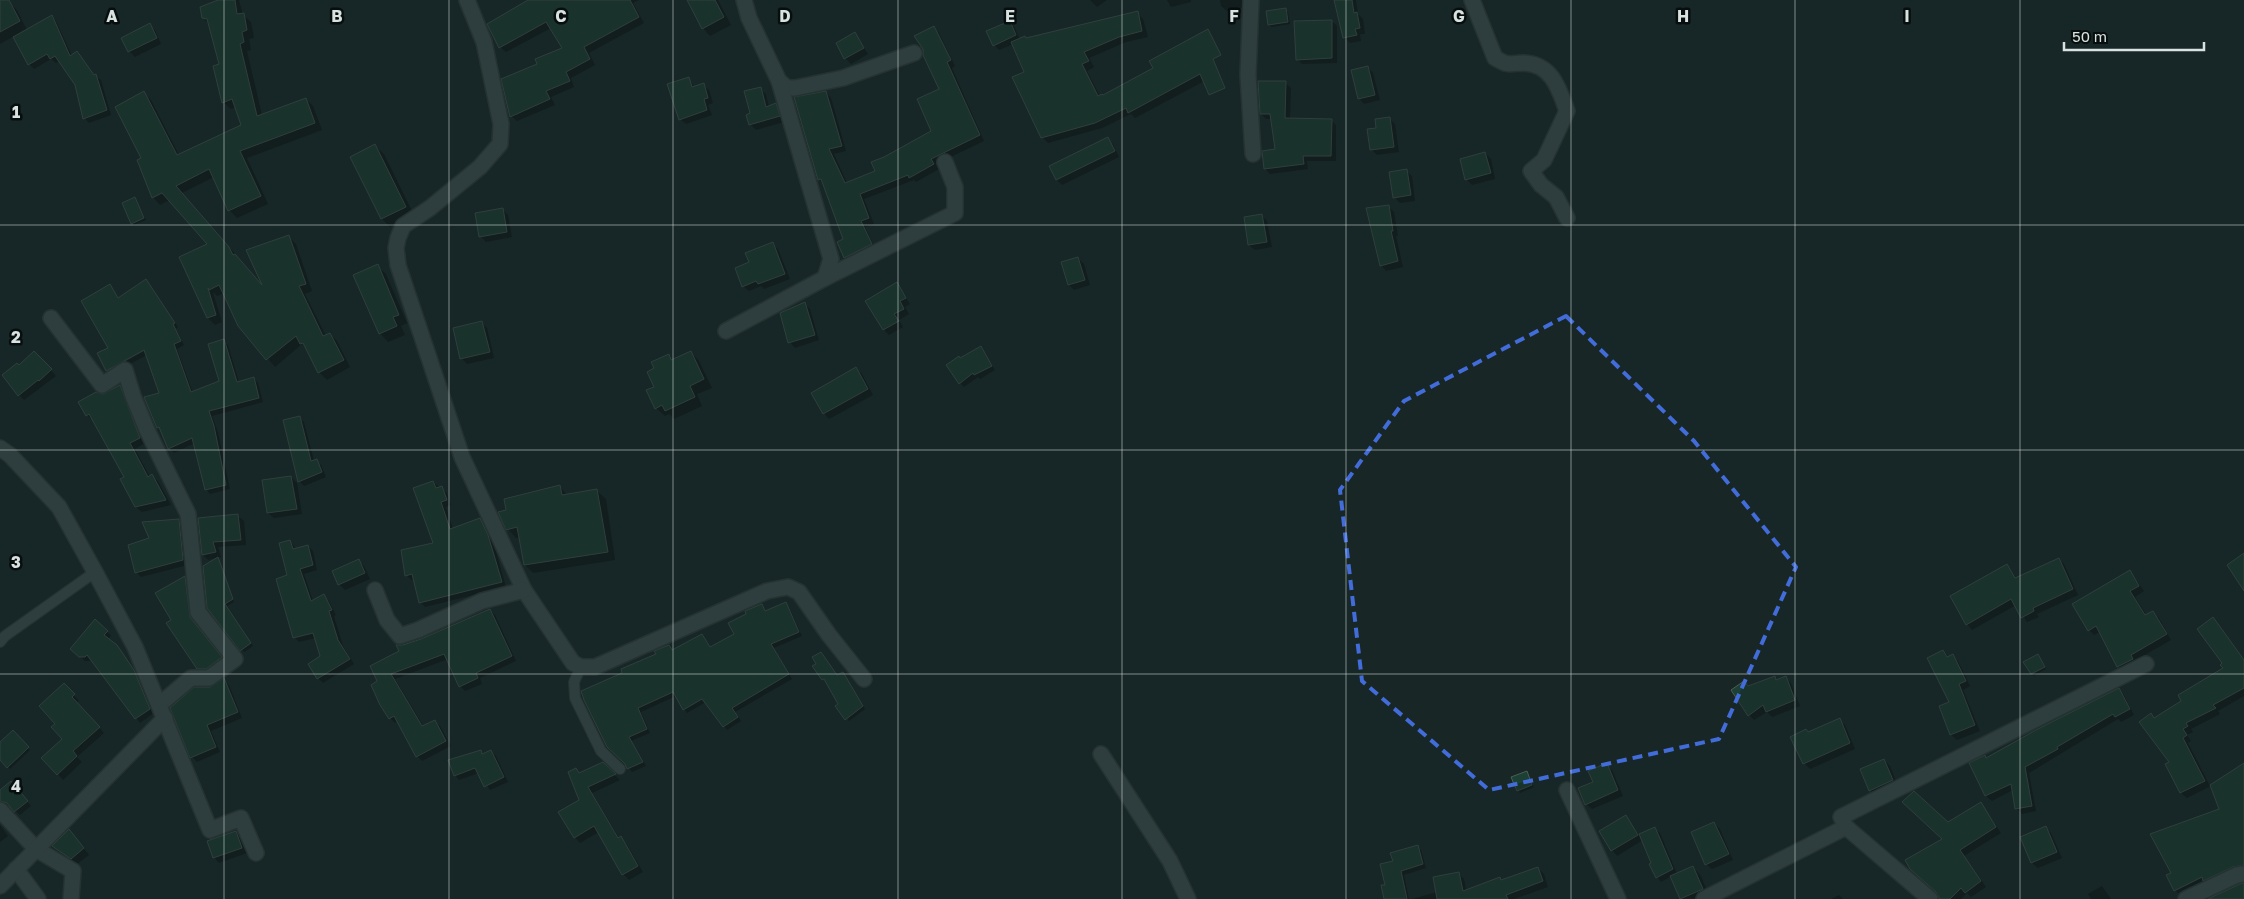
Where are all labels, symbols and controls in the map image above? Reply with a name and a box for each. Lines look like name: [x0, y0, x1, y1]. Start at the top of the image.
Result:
text: A: [106, 6, 118, 26]
text: B: [331, 6, 343, 26]
text: C: [555, 6, 567, 26]
text: D: [779, 6, 791, 26]
text: E: [1005, 6, 1015, 26]
text: F: [1229, 6, 1239, 26]
text: G: [1453, 6, 1465, 26]
text: H: [1677, 6, 1689, 26]
text: I: [1904, 6, 1910, 26]
scale bar: [2064, 20, 2204, 52]
text: 50 m: [2072, 27, 2107, 45]
text: 1: [12, 102, 20, 122]
text: 2: [11, 327, 21, 347]
text: 3: [11, 552, 21, 572]
text: 4: [11, 776, 21, 796]

